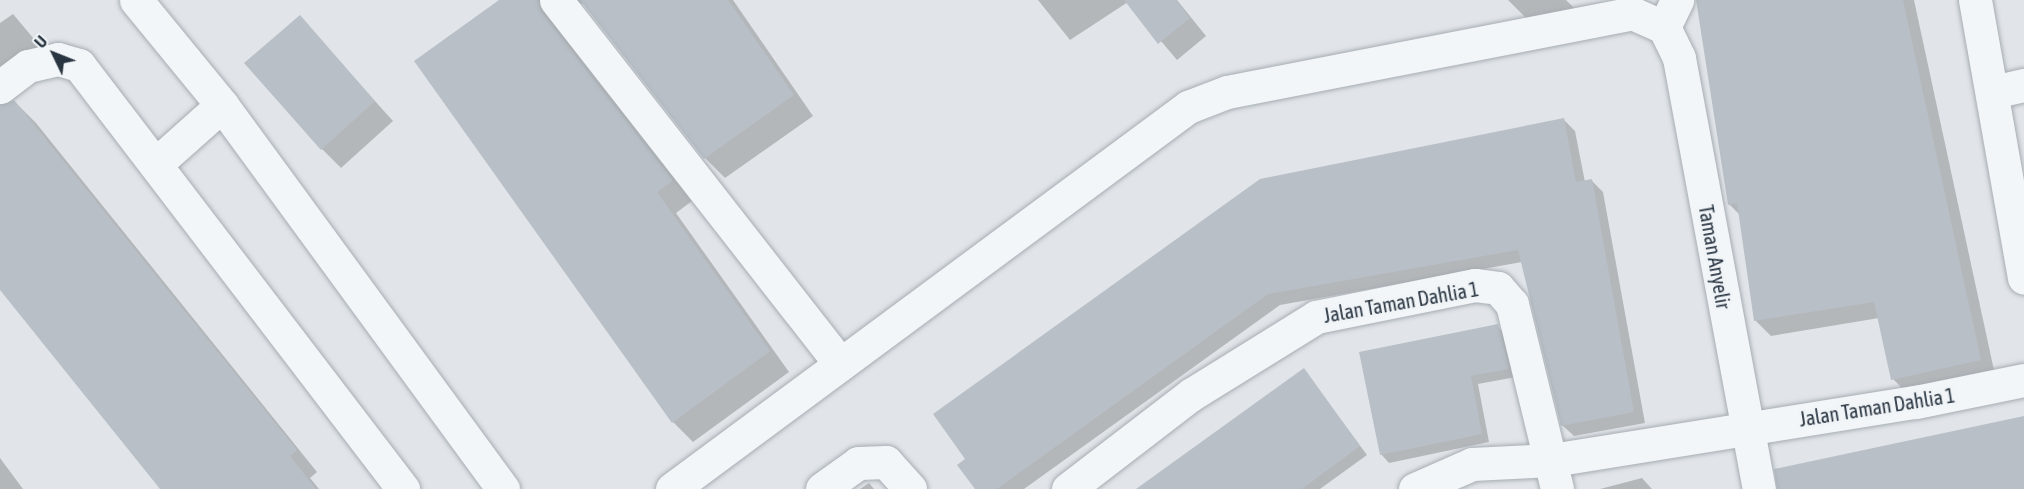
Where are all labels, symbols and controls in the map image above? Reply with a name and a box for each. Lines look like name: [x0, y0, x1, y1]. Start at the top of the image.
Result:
north arrow: [24, 24, 84, 84]
text: U: [31, 32, 51, 51]
street label: Taman Anyelir: [1694, 203, 1736, 311]
street label: Jalan Taman Dahlia 1: [1322, 277, 1480, 327]
street label: Jalan Taman Dahlia 1: [1798, 383, 1956, 431]

